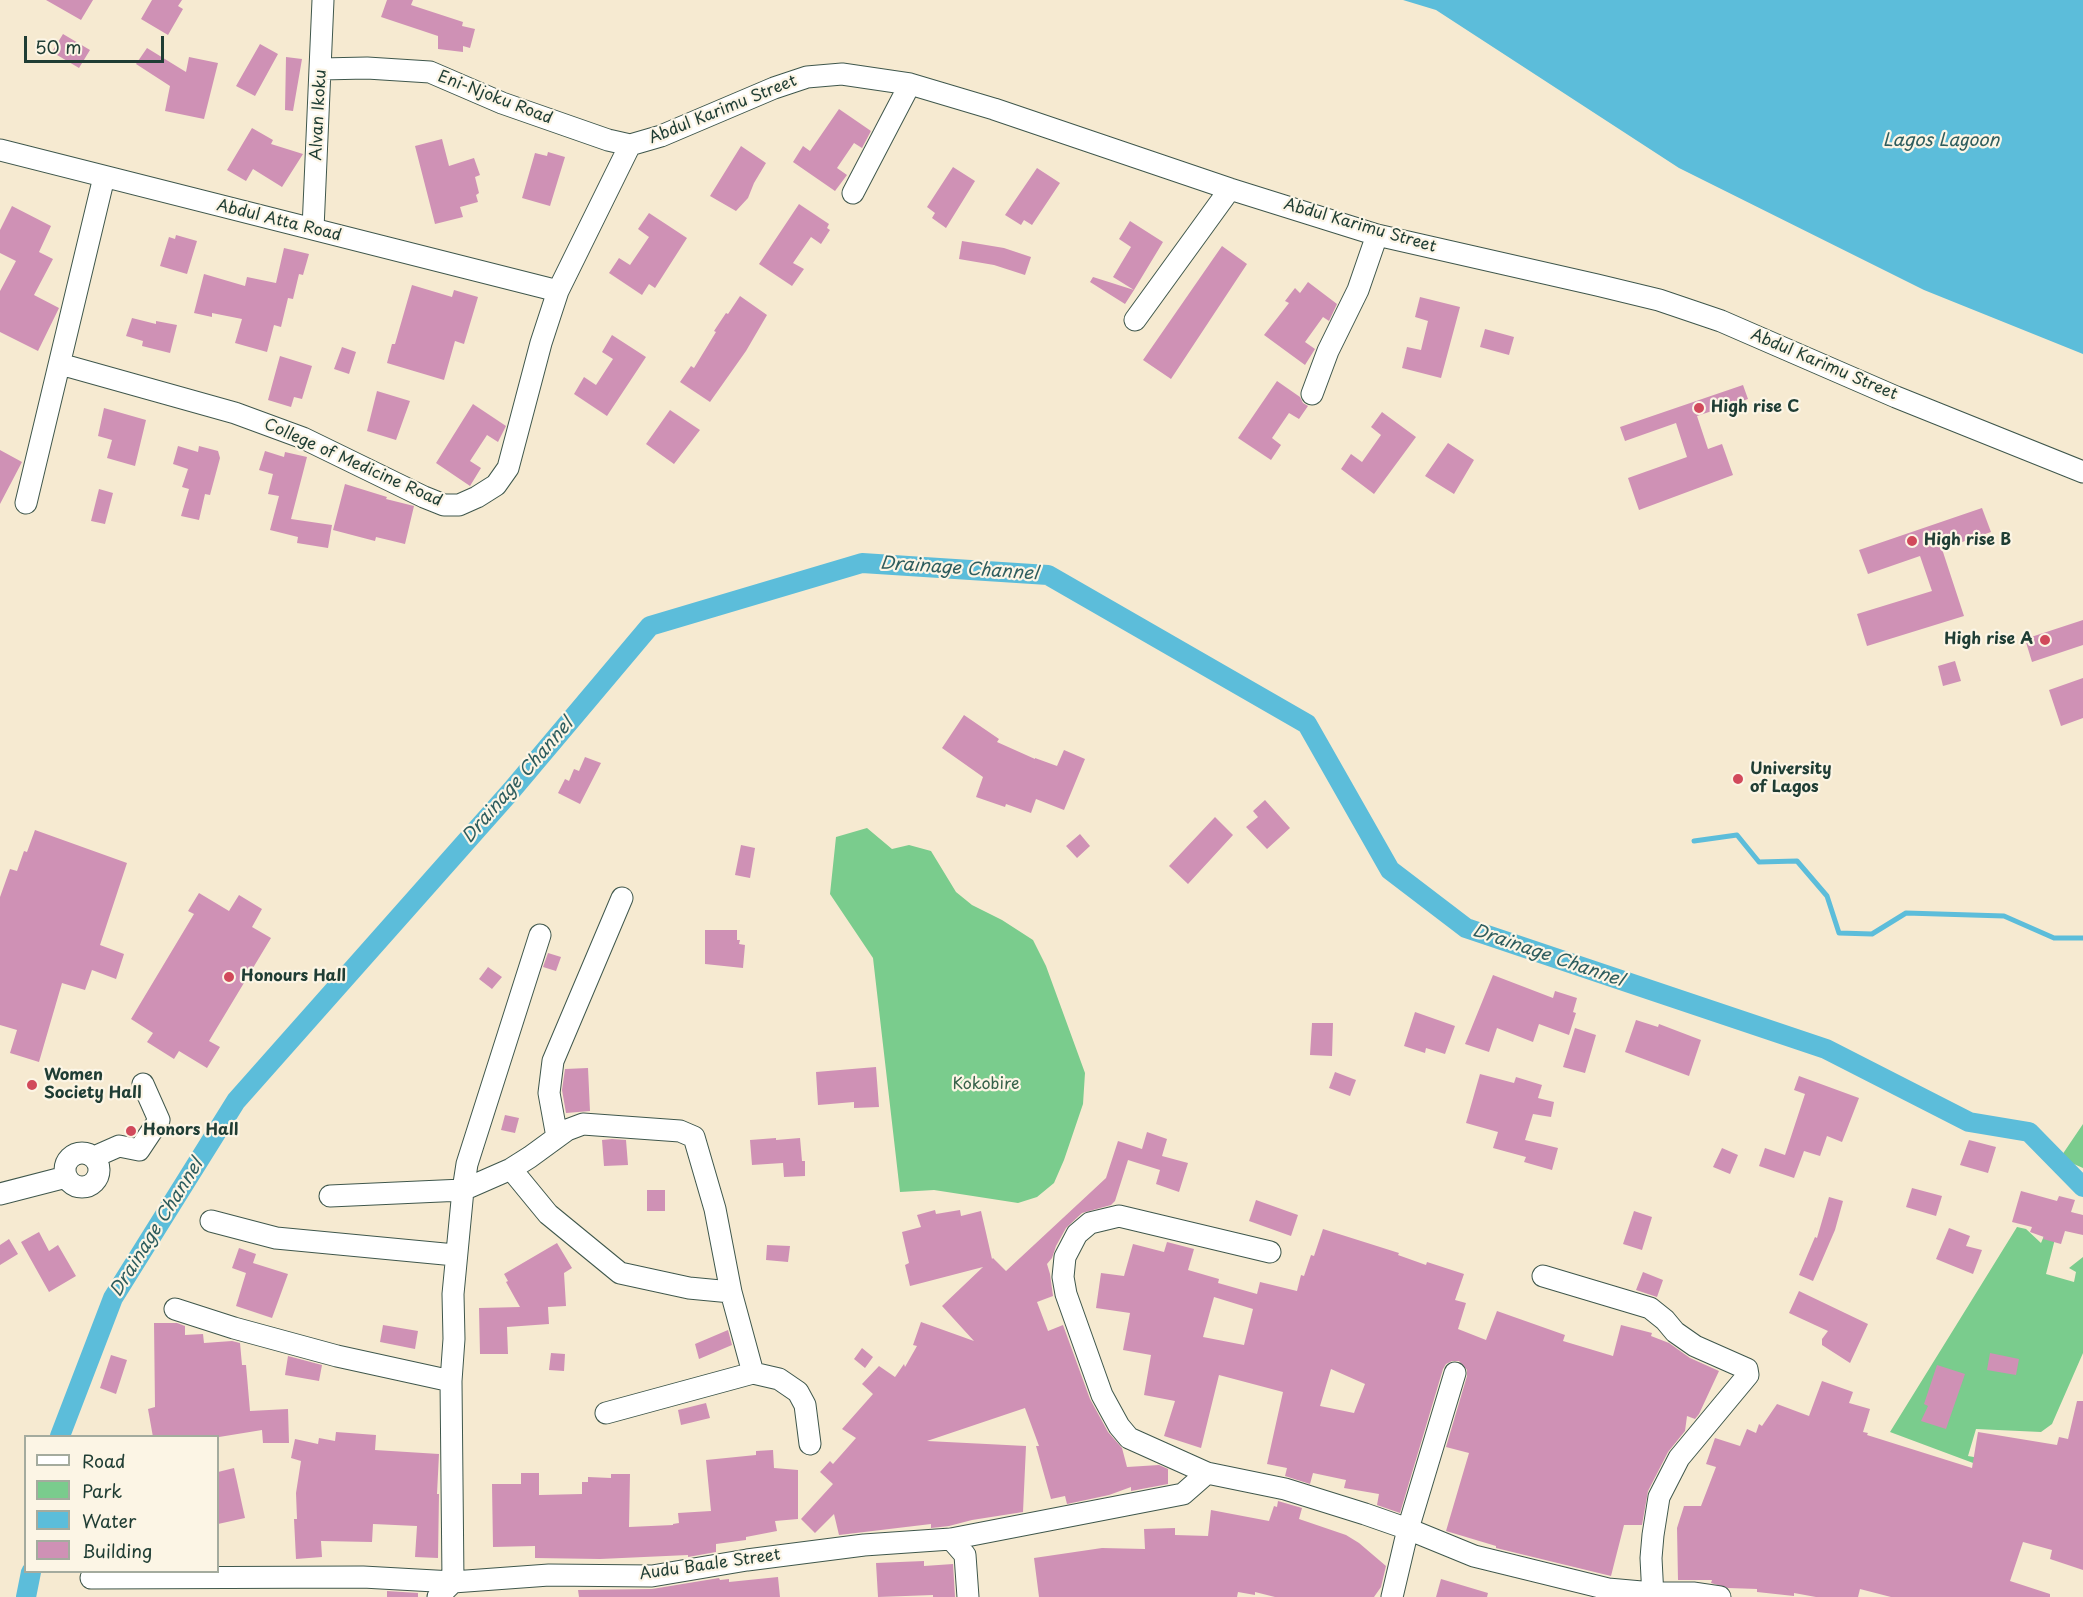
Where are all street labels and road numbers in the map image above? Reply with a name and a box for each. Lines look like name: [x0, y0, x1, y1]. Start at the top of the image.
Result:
street label: Eni-Njoku Road: [435, 67, 555, 129]
street label: Alvan Ikoku: [307, 69, 331, 161]
street label: Abdul Karimu Street: [646, 72, 800, 148]
street label: Abdul Karimu Street: [1282, 195, 1438, 257]
street label: Abdul Atta Road: [215, 196, 343, 246]
street label: Abdul Karimu Street: [1748, 325, 1900, 405]
street label: College of Medicine Road: [261, 415, 445, 511]
street label: Audu Baale Street: [638, 1546, 782, 1584]

